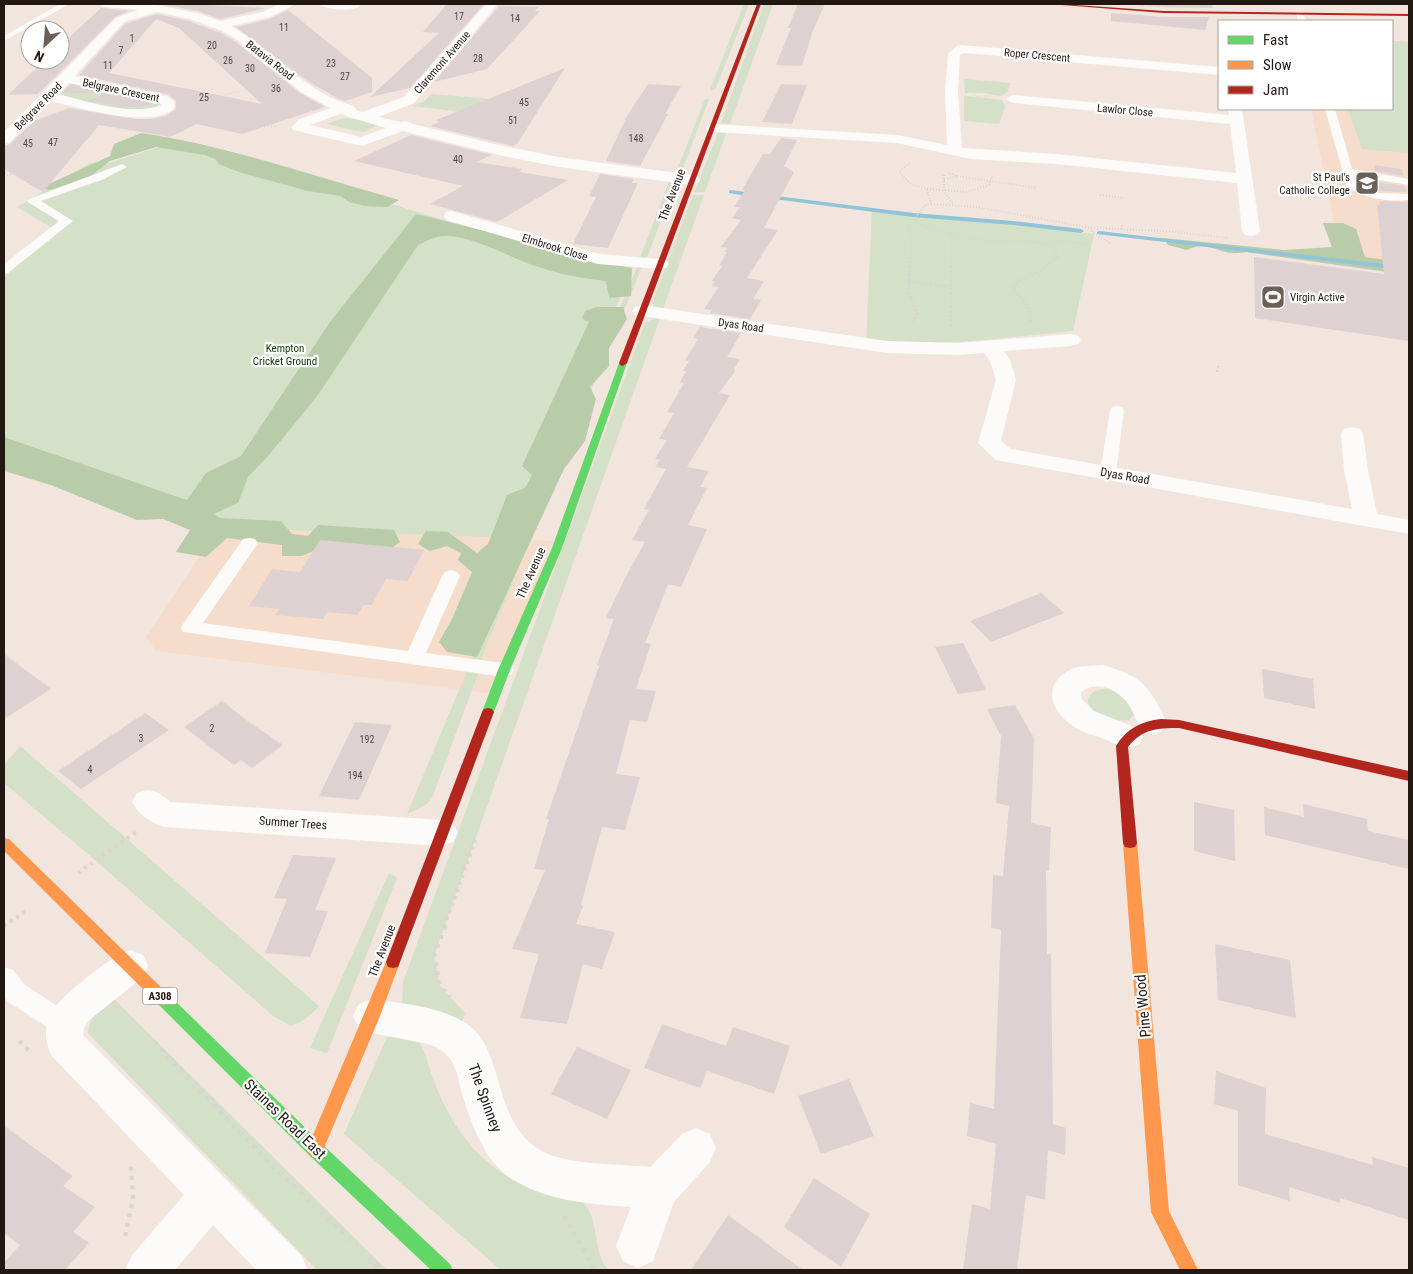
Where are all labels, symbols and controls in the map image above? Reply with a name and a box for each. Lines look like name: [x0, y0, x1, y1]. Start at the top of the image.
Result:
house number: 17: [454, 11, 464, 22]
house number: 14: [510, 13, 520, 24]
north arrow: [20, 20, 70, 70]
legend: [1218, 20, 1393, 110]
house number: 11: [279, 22, 289, 33]
street label: Claremont Avenue: [412, 28, 473, 96]
text: Fast: [1263, 31, 1288, 49]
house number: 1: [130, 33, 134, 44]
street label: Batavia Road: [243, 38, 296, 83]
house number: 20: [207, 40, 217, 51]
house number: 7: [119, 45, 124, 56]
street label: Roper Crescent: [1003, 46, 1071, 65]
text: N: [32, 48, 47, 66]
house number: 28: [473, 53, 483, 64]
house number: 26: [223, 55, 233, 66]
text: Slow: [1263, 56, 1292, 74]
house number: 23: [326, 58, 336, 69]
house number: 11: [103, 60, 113, 71]
house number: 30: [245, 63, 255, 74]
house number: 27: [340, 71, 350, 82]
street label: Belgrave Crescent: [81, 76, 161, 105]
street label: Belgrave Road: [12, 80, 65, 133]
text: Jam: [1263, 81, 1289, 99]
house number: 36: [271, 83, 281, 94]
house number: 25: [199, 92, 209, 103]
house number: 45: [519, 97, 529, 108]
street label: Lawlor Close: [1096, 102, 1153, 119]
house number: 51: [508, 115, 518, 126]
house number: 148: [629, 133, 643, 144]
house number: 47: [48, 137, 58, 148]
house number: 45: [23, 138, 33, 149]
house number: 40: [453, 154, 463, 165]
street label: The Avenue: [656, 166, 689, 223]
school or university icon: St Paul's Catholic College: [1354, 170, 1380, 196]
place label: St Paul's Catholic College: [1279, 171, 1350, 197]
street label: Elmbrook Close: [520, 231, 589, 264]
sports icon: Virgin Active: [1260, 284, 1286, 310]
place label: Virgin Active: [1290, 291, 1345, 304]
street label: Dyas Road: [717, 316, 764, 335]
park label: Kempton Cricket Ground: [253, 342, 317, 368]
street label: Dyas Road: [1099, 465, 1151, 487]
street label: The Avenue: [513, 545, 549, 601]
house number: 2: [210, 723, 215, 734]
house number: 3: [139, 733, 144, 744]
house number: 192: [360, 734, 374, 745]
house number: 4: [88, 764, 93, 775]
house number: 194: [348, 770, 362, 781]
street label: Summer Trees: [259, 814, 327, 832]
street label: The Avenue: [366, 922, 399, 979]
street label: Pine Wood: [1131, 974, 1155, 1038]
road number: A308: [142, 988, 178, 1004]
street label: The Spinney: [464, 1061, 506, 1135]
street label: Staines Road East: [240, 1075, 330, 1163]

